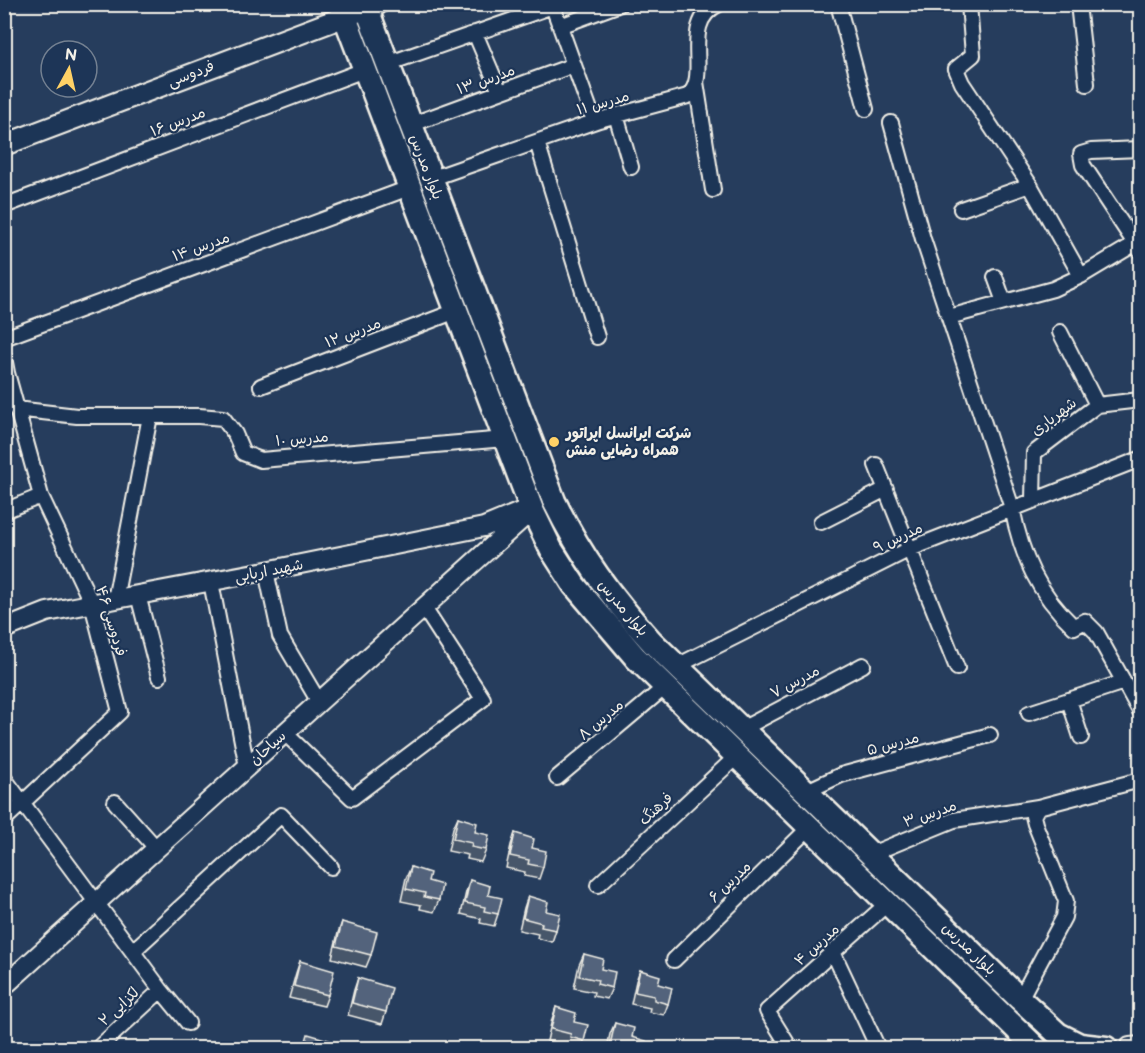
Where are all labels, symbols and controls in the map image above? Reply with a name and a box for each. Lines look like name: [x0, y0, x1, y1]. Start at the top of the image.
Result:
north arrow: [39, 39, 99, 99]
text: N: [64, 45, 78, 66]
street label: فردوسی: [165, 56, 217, 92]
street label: مدرس ۱۳: [454, 61, 518, 99]
street label: مدرس ۱۱: [574, 86, 632, 120]
street label: مدرس ۱۶: [148, 103, 208, 141]
street label: بلوار مدرس: [405, 132, 447, 202]
street label: مدرس ۱۴: [170, 228, 232, 266]
street label: مدرس ۱۲: [322, 314, 384, 352]
street label: شهریاری: [1027, 394, 1081, 440]
place label: شرکت ایرانسل اپراتور همراه رضایی منش: [564, 424, 691, 460]
street label: مدرس ۱۰: [275, 427, 329, 451]
marker: شرکت ایرانسل اپراتور همراه رضایی منش: [547, 435, 561, 449]
street label: مدرس ۹: [870, 518, 926, 558]
street label: شهید اربابی: [233, 555, 305, 587]
street label: بلوار مدرس: [594, 576, 652, 640]
street label: فردوسی ۴۶: [91, 583, 131, 659]
street label: مدرس ۷: [767, 661, 823, 703]
street label: مدرس ۸: [574, 696, 628, 744]
street label: سیاحان: [246, 727, 290, 769]
street label: مدرس ۵: [865, 728, 921, 760]
street label: فرهنگ: [635, 788, 677, 830]
street label: مدرس ۳: [901, 796, 959, 832]
street label: مدرس ۶: [705, 857, 755, 907]
street label: بلوار مدرس: [938, 918, 1000, 980]
street label: مدرس ۴: [790, 920, 844, 970]
street label: لکزایی ۲: [95, 984, 143, 1030]

